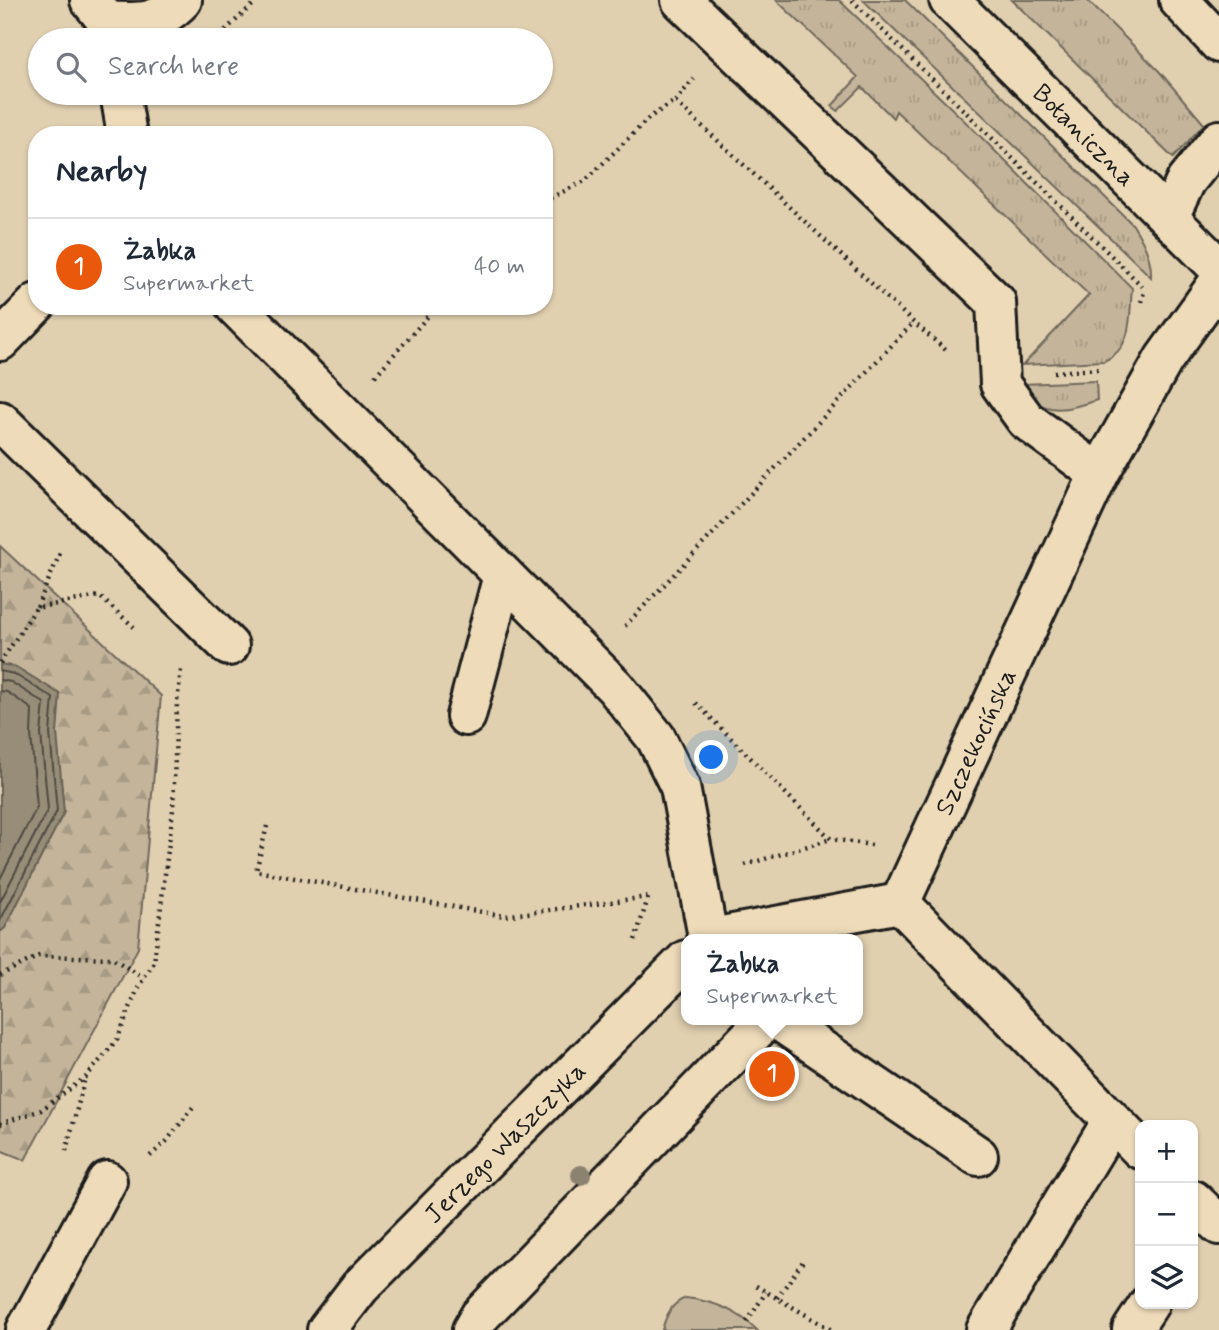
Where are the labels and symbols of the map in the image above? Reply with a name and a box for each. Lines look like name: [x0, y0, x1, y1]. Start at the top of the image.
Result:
street label: Botaniczna: [1024, 77, 1142, 195]
street label: Szczekocińska: [928, 664, 1025, 821]
your location: [694, 740, 728, 774]
pin: 1: [749, 1048, 795, 1100]
street label: Jerzego Waszczyka: [418, 1055, 594, 1232]

